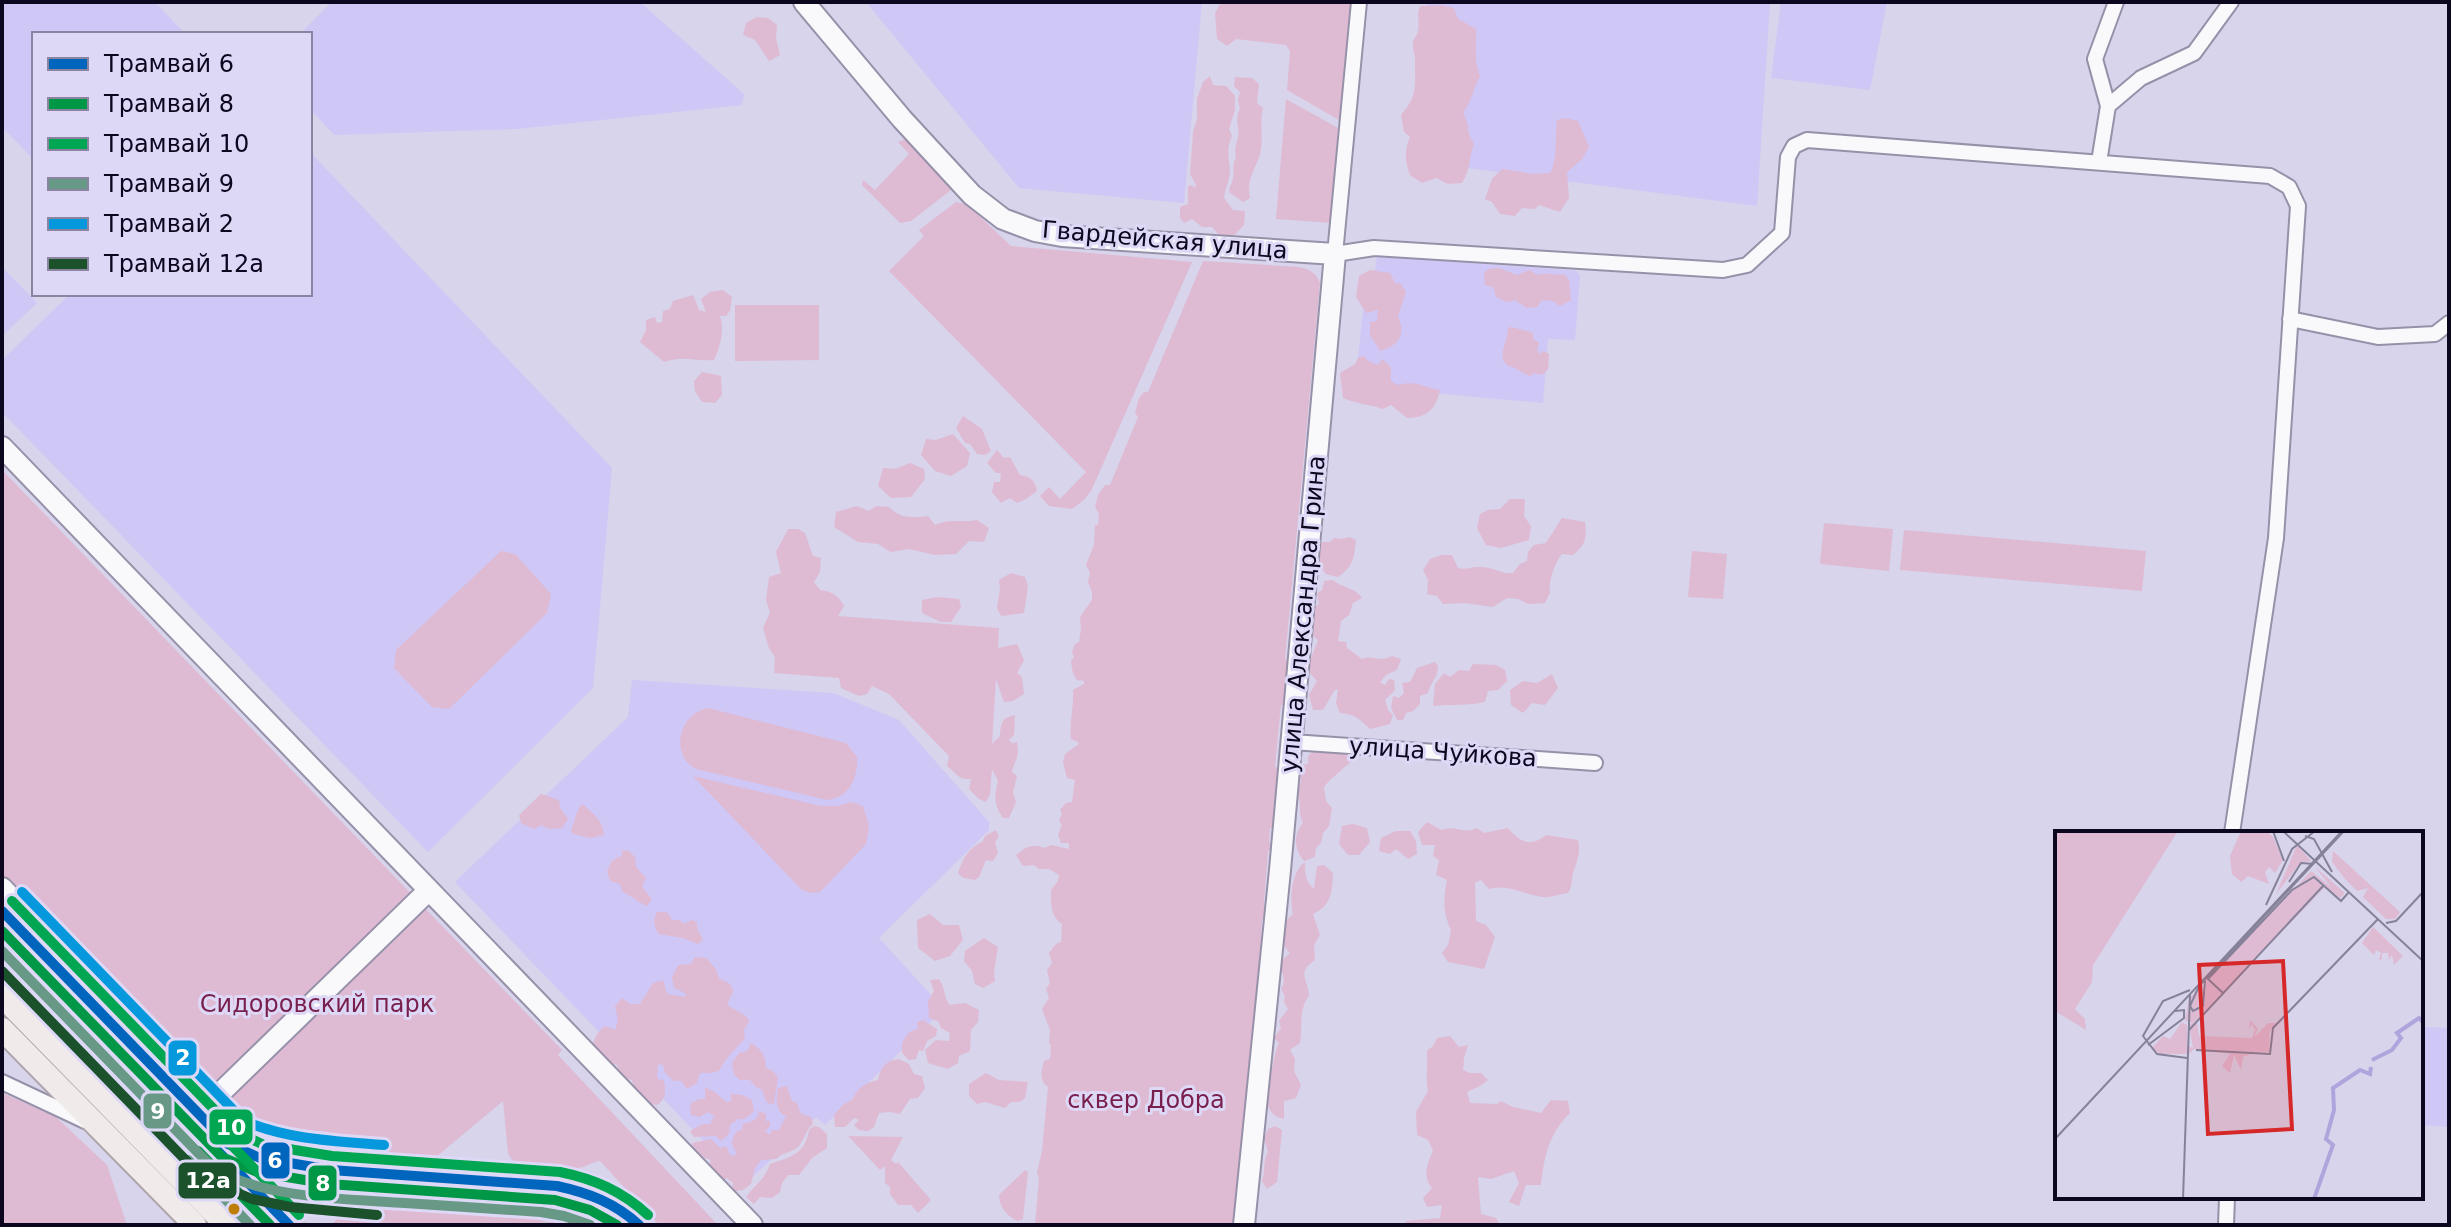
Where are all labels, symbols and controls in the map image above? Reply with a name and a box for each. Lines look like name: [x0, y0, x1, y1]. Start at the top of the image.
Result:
legend: [32, 32, 312, 296]
text: Трамвай 6: [103, 50, 234, 78]
text: Трамвай 8: [103, 90, 234, 118]
text: Трамвай 10: [103, 130, 249, 158]
text: Трамвай 9: [103, 170, 234, 198]
text: Трамвай 2: [103, 210, 234, 238]
street label: Гвардейская улица: [1041, 215, 1289, 265]
text: Трамвай 12а: [103, 250, 264, 278]
street label: улица Александра Грина: [1275, 454, 1331, 774]
street label: улица Чуйкова: [1348, 731, 1538, 773]
inset map: [2055, 831, 2423, 1199]
park label: Сидоровский парк: [200, 990, 434, 1018]
line badge: 2: [167, 1039, 198, 1077]
text: 2: [175, 1045, 191, 1070]
park label: сквер Добра: [1067, 1086, 1225, 1114]
line badge: 9: [142, 1092, 173, 1130]
text: 9: [150, 1099, 166, 1124]
line badge: 10: [208, 1108, 254, 1146]
text: 10: [216, 1115, 246, 1140]
line badge: 6: [260, 1141, 291, 1180]
text: 6: [267, 1148, 283, 1173]
line badge: 12а: [177, 1161, 238, 1200]
line badge: 8: [307, 1164, 338, 1202]
text: 12а: [185, 1168, 231, 1193]
text: 8: [315, 1171, 331, 1196]
unlabelled marker: [226, 1201, 242, 1217]

